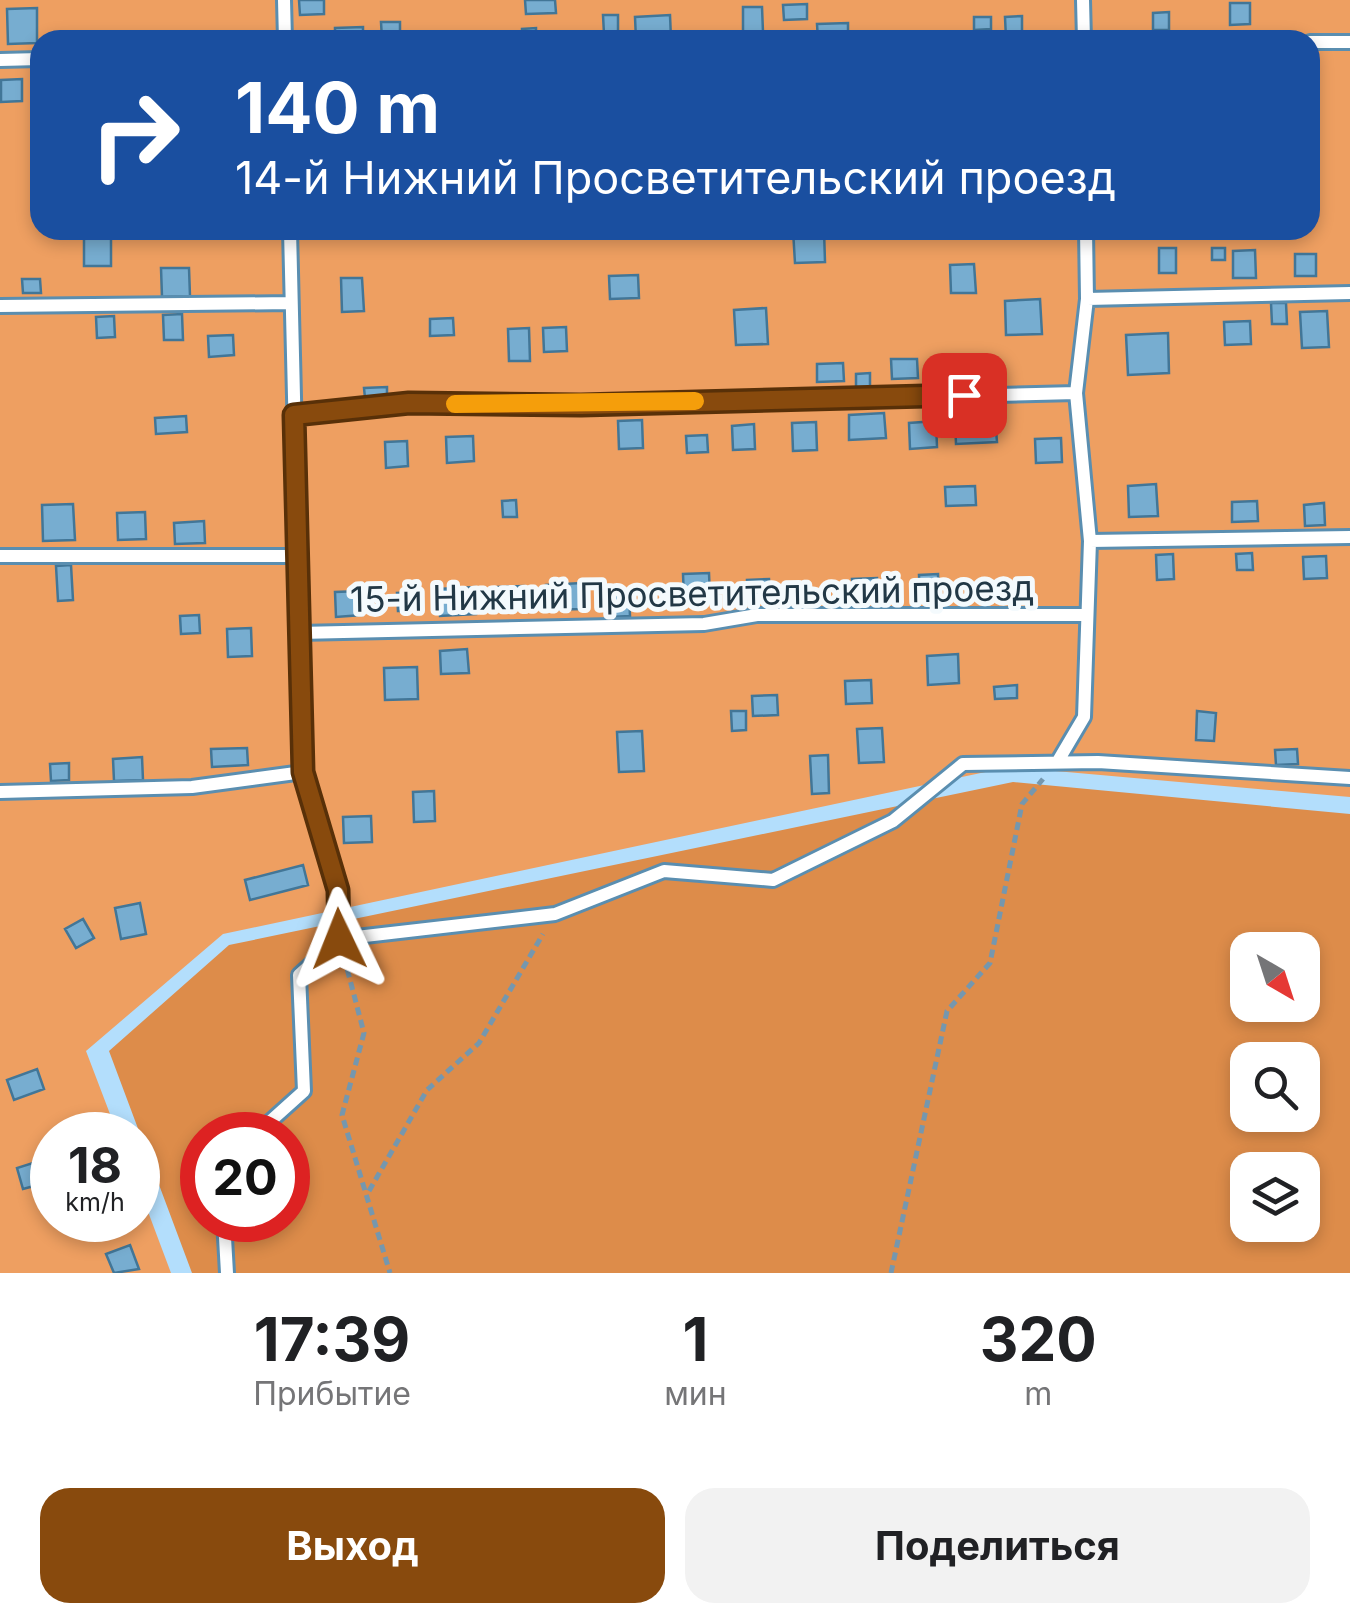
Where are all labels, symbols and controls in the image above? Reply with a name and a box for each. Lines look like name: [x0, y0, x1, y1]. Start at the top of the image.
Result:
text: 140 m: [235, 65, 440, 150]
icon: right: [70, 70, 200, 200]
text: 14-й Нижний Просветительский проезд: [235, 150, 1116, 205]
pin: [922, 353, 1007, 438]
icon: arrive: [937, 368, 992, 423]
street label: 15-й Нижний Просветительский проезд: [350, 566, 1034, 620]
position arrow: [287, 887, 391, 991]
north arrow: [1230, 932, 1320, 1022]
map controls: [1230, 932, 1320, 1242]
button: search: [1230, 1042, 1320, 1132]
speed limit sign: 20: [180, 1112, 310, 1242]
text: 18: [68, 1135, 122, 1195]
button: layers: [1230, 1152, 1320, 1242]
text: km/h: [65, 1187, 125, 1217]
text: 17:39: [254, 1303, 410, 1375]
text: 1: [682, 1303, 708, 1375]
text: 320: [980, 1303, 1097, 1375]
text: Прибытие: [253, 1374, 411, 1413]
text: мин: [664, 1374, 727, 1413]
text: m: [1024, 1374, 1052, 1413]
button: Выход: [40, 1488, 665, 1603]
button: Поделиться: [685, 1488, 1310, 1603]

